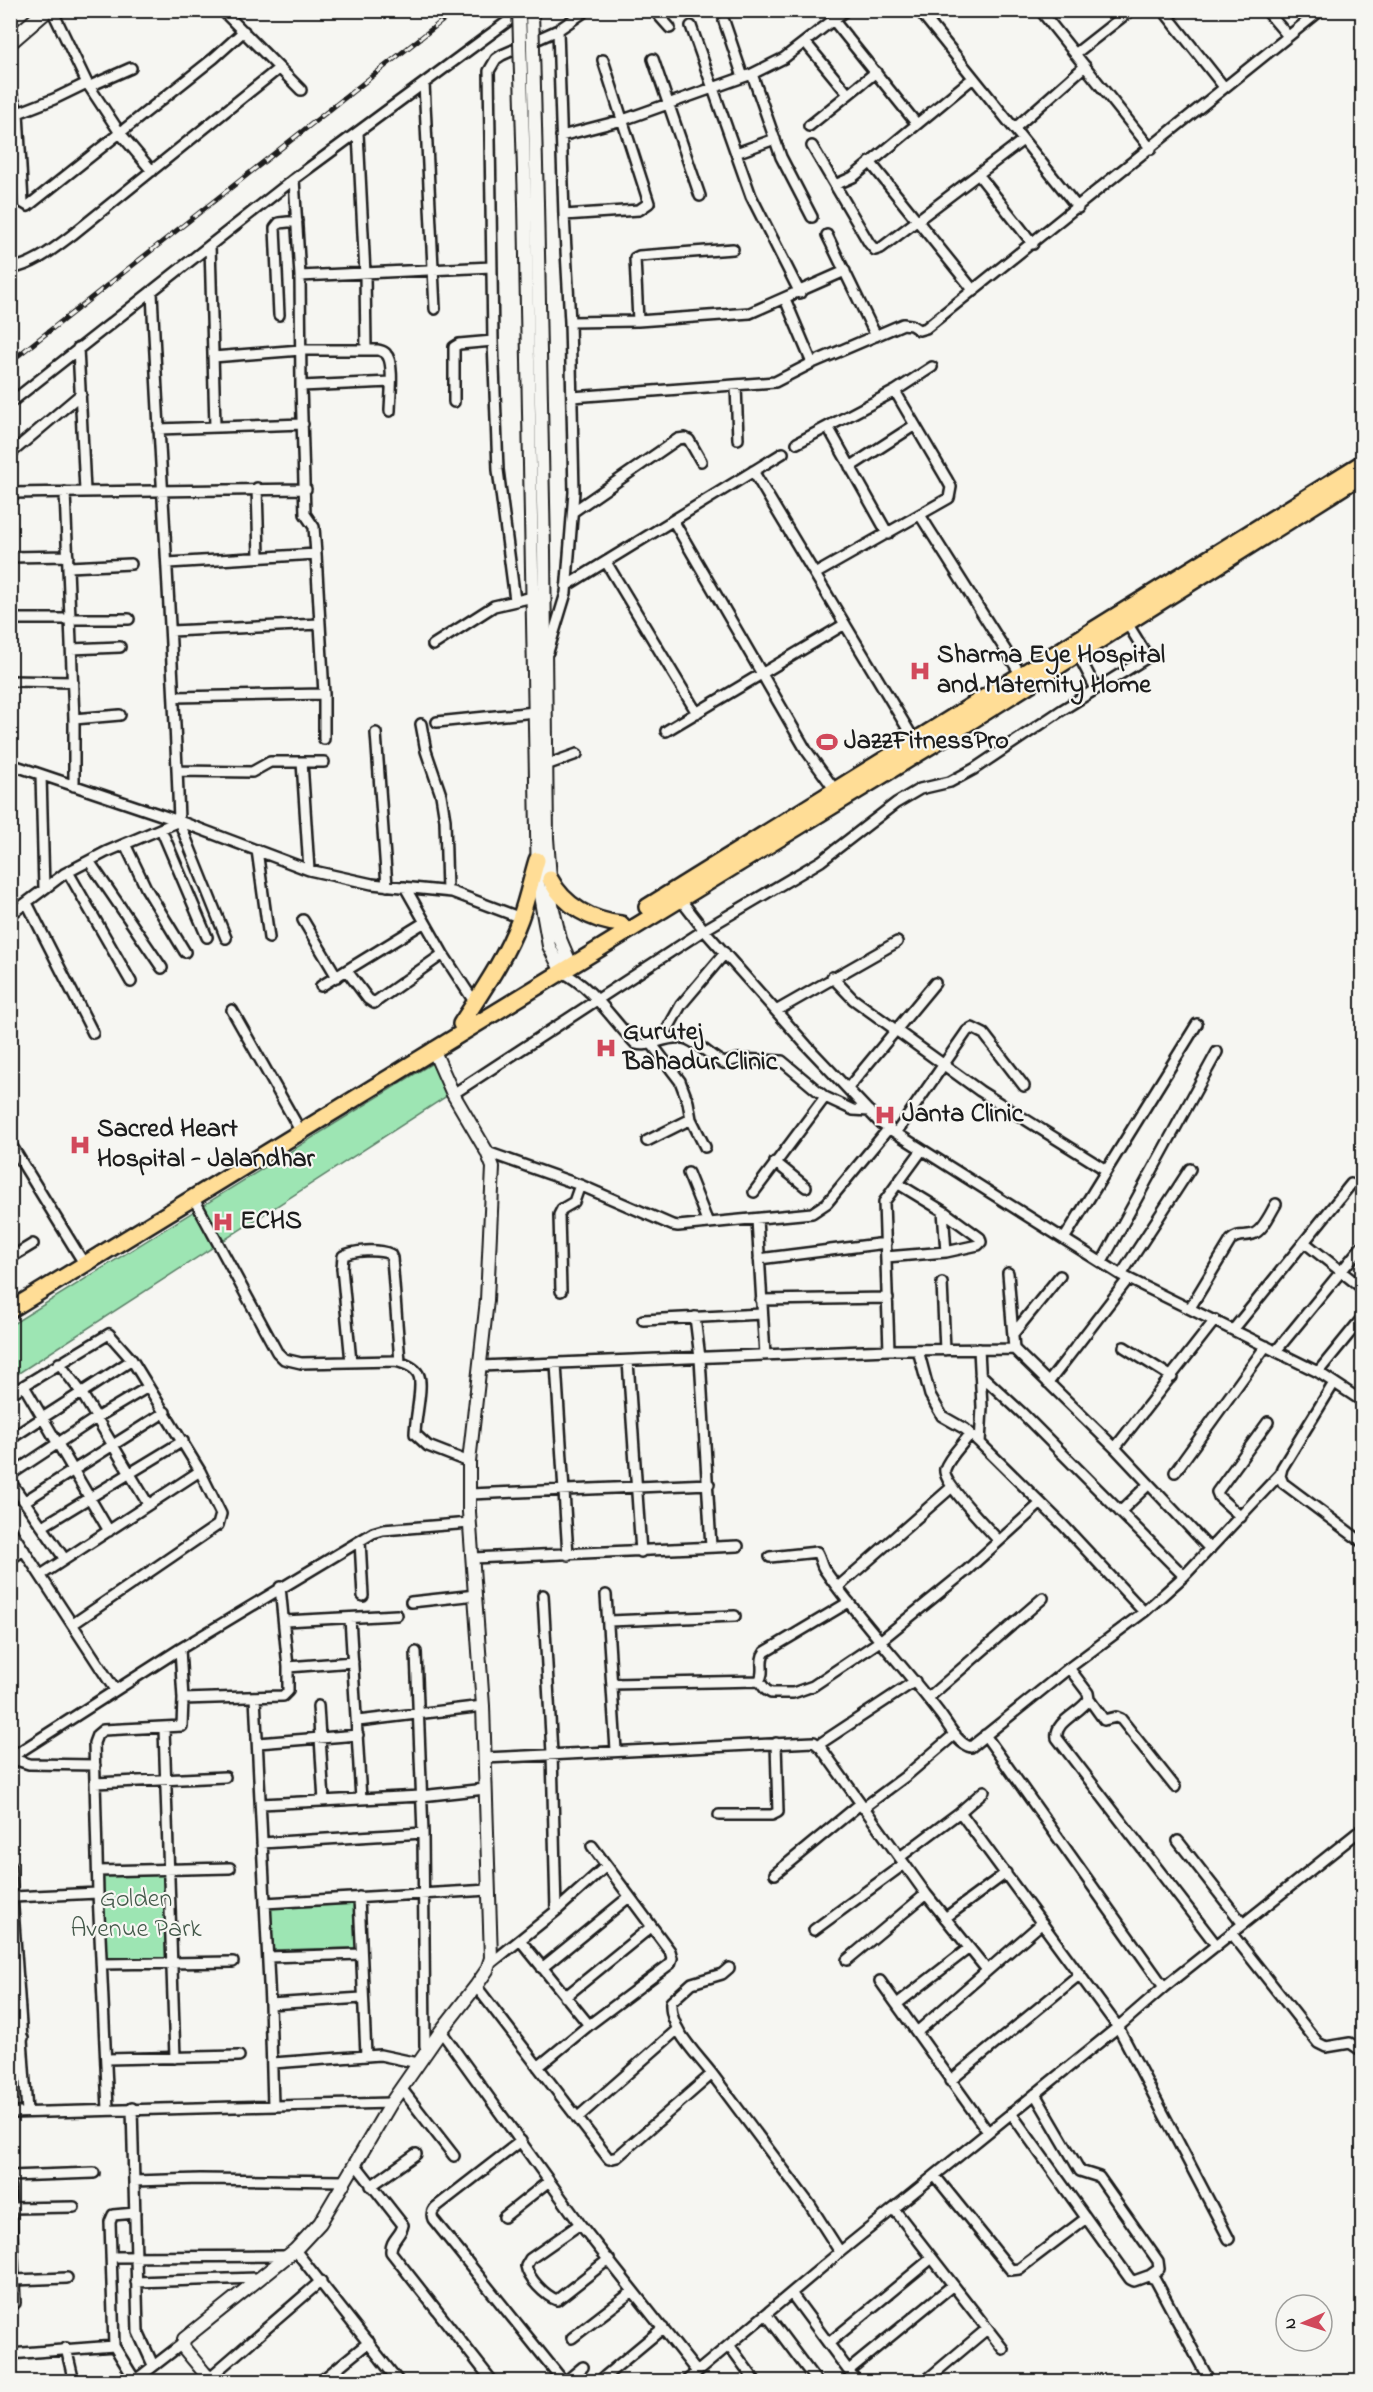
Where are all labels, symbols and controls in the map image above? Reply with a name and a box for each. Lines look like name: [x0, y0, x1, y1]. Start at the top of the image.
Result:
place label: Sharma Eye Hospital and Maternity Home: [937, 637, 1165, 705]
hospital icon: Sharma Eye Hospital and Maternity Home: [908, 659, 932, 683]
place label: JazzFitnessPro: [844, 723, 1009, 761]
sports icon: JazzFitnessPro: [815, 730, 839, 754]
place label: Gurutej Bahadur Clinic: [622, 1014, 779, 1082]
hospital icon: Gurutej Bahadur Clinic: [594, 1036, 618, 1060]
place label: Janta Clinic: [902, 1096, 1025, 1134]
hospital icon: Janta Clinic: [873, 1103, 897, 1127]
place label: Sacred Heart Hospital - Jalandhar: [97, 1111, 316, 1179]
hospital icon: Sacred Heart Hospital - Jalandhar: [68, 1133, 92, 1157]
place label: ECHS: [240, 1203, 302, 1241]
hospital icon: ECHS: [211, 1210, 235, 1234]
park label: Golden Avenue Park: [70, 1881, 202, 1949]
north arrow: [1274, 2293, 1334, 2353]
text: N: [1279, 2317, 1303, 2330]

